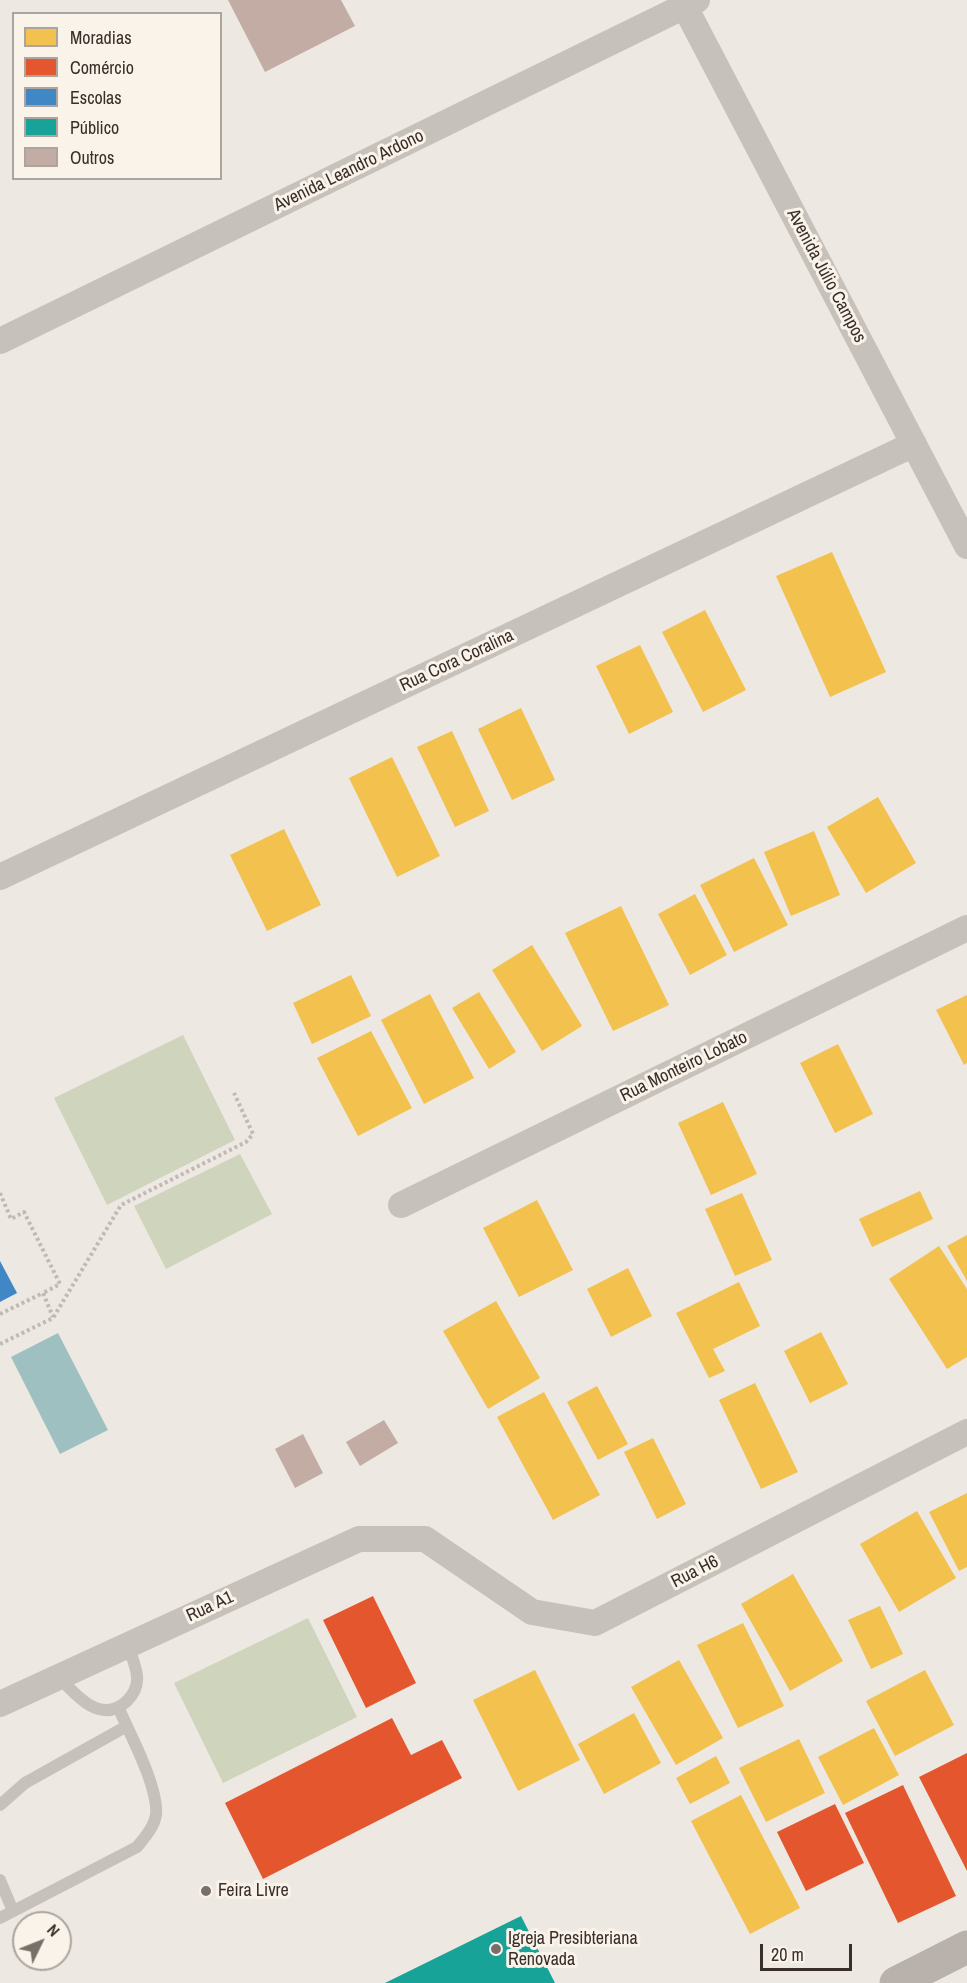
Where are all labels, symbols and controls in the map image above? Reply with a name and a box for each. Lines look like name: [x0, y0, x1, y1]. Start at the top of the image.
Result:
legend: [12, 12, 222, 180]
text: Moradias: [70, 25, 132, 50]
text: Comércio: [70, 55, 134, 80]
text: Escolas: [70, 85, 122, 110]
text: Público: [70, 115, 119, 140]
street label: Avenida Leandro Ardono: [271, 125, 427, 217]
text: Outros: [70, 145, 114, 170]
street label: Avenida Júlio Campos: [782, 205, 870, 347]
street label: Rua Cora Coralina: [397, 625, 517, 697]
street label: Rua Monteiro Lobato: [617, 1027, 751, 1107]
street label: Rua H6: [668, 1551, 722, 1593]
street label: Rua A1: [183, 1587, 237, 1627]
place label: Feira Livre: [218, 1880, 289, 1902]
marker: Feira Livre: [199, 1884, 213, 1898]
north arrow: [12, 1911, 72, 1971]
text: N: [42, 1919, 65, 1941]
place label: Igreja Presibteriana Renovada: [508, 1928, 638, 1970]
scale bar: [763, 1932, 854, 1970]
marker: Igreja Presibteriana Renovada: [489, 1942, 503, 1956]
text: 20 m: [771, 1942, 804, 1967]

